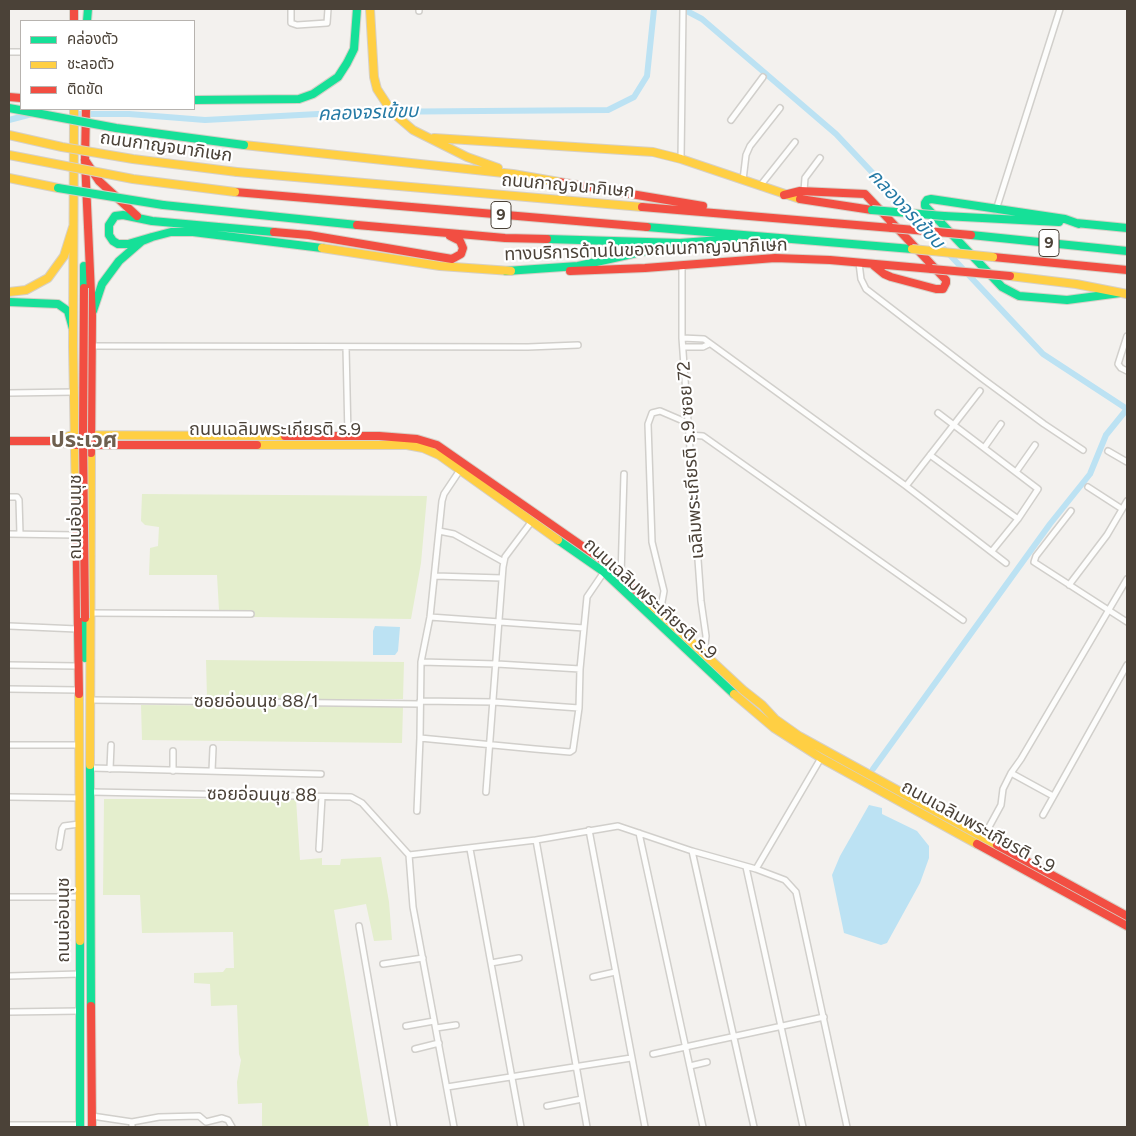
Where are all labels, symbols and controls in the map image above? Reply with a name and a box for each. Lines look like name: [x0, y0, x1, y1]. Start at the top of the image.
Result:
legend: [20, 20, 195, 110]
text: คล่องตัว: [67, 30, 118, 48]
text: ชะลอตัว: [67, 55, 114, 73]
text: ติดขัด: [67, 80, 103, 98]
water label: คลองจรเข้ขบ: [317, 100, 419, 126]
street label: ถนนกาญจนาภิเษก: [98, 127, 234, 167]
water label: คลองจรเข้ขบ: [863, 164, 949, 254]
street label: ถนนกาญจนาภิเษก: [501, 169, 635, 203]
road number: 9: [491, 202, 511, 228]
road number: 9: [1039, 230, 1059, 256]
street label: ทางบริการด้านในของถนนกาญจนาภิเษก: [504, 234, 788, 266]
street label: เฉลิมพระเกียรติ ร.9 ซอย 72: [673, 360, 709, 560]
street label: ถนนเฉลิมพระเกียรติ ร.9: [189, 419, 361, 441]
district label: ประเวศ: [51, 428, 117, 454]
street label: ถนนอ่อนนุช: [65, 474, 87, 560]
street label: ถนนเฉลิมพระเกียรติ ร.9: [579, 533, 721, 665]
street label: ซอยอ่อนนุช 88/1: [194, 691, 318, 713]
street label: ถนนเฉลิมพระเกียรติ ร.9: [898, 776, 1058, 878]
street label: ซอยอ่อนนุช 88: [207, 783, 317, 807]
street label: ถนนอ่อนนุช: [53, 877, 75, 963]

